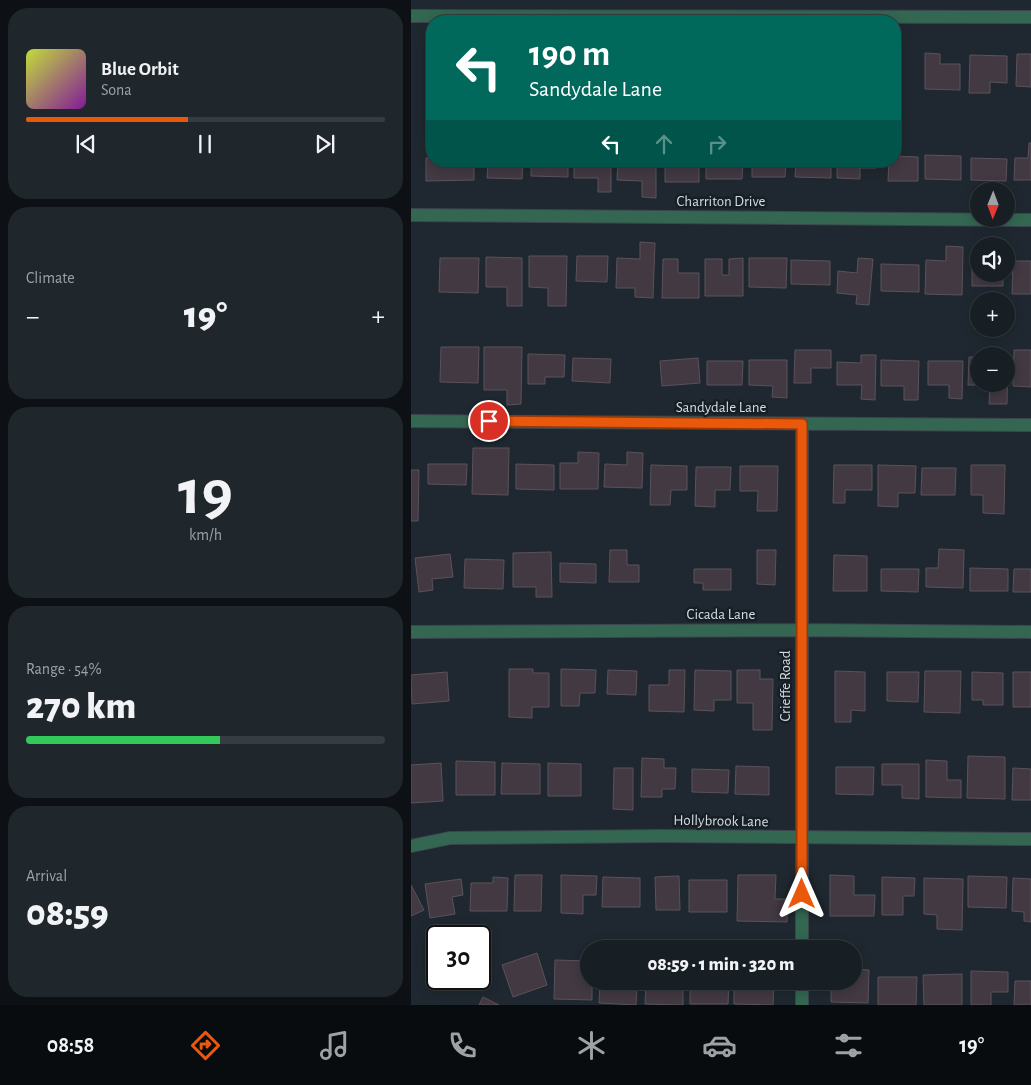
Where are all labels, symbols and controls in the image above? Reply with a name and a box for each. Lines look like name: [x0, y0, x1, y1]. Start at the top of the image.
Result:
icon: left: [446, 35, 511, 100]
text: 190 m: [529, 37, 610, 72]
text: Blue Orbit: [101, 60, 179, 79]
text: Sandydale Lane: [529, 78, 662, 100]
text: Sona: [101, 82, 132, 98]
icon: previous: [72, 130, 100, 158]
icon: pause: [191, 130, 219, 158]
icon: next: [311, 130, 339, 158]
icon: left: [597, 130, 625, 158]
icon: ahead: [650, 130, 678, 158]
icon: right: [703, 130, 731, 158]
north arrow: [970, 182, 1015, 228]
map controls: [970, 182, 1015, 392]
street label: Charriton Drive: [677, 194, 766, 209]
button: sound: [970, 237, 1015, 282]
text: Climate: [26, 270, 75, 286]
button: +: [970, 292, 1015, 337]
text: 19°: [184, 297, 227, 335]
text: −: [26, 303, 39, 331]
text: +: [372, 303, 385, 331]
button: −: [970, 347, 1015, 392]
pin: [468, 400, 510, 442]
street label: Sandydale Lane: [676, 400, 766, 415]
icon: arrive: [475, 407, 503, 435]
text: 19: [178, 461, 233, 526]
text: km/h: [189, 527, 222, 543]
street label: Cicada Lane: [687, 607, 755, 622]
street label: Crieffe Road: [778, 650, 793, 721]
text: Range · 54%: [26, 661, 102, 677]
text: 270 km: [26, 688, 136, 726]
street label: Hollybrook Lane: [673, 813, 769, 829]
position arrow: [775, 867, 827, 919]
text: Arrival: [26, 868, 67, 884]
text: 08:59: [26, 895, 109, 933]
speed limit sign: 30: [426, 925, 491, 990]
text: 08:59 · 1 min · 320 m: [648, 955, 794, 974]
icon: directions: [188, 1028, 223, 1063]
icon: music: [317, 1028, 352, 1063]
icon: phone: [445, 1028, 480, 1063]
icon: climate: [574, 1028, 609, 1063]
icon: car: [702, 1028, 737, 1063]
icon: filters: [831, 1028, 866, 1063]
text: 08:58: [47, 1034, 94, 1056]
text: 19°: [959, 1034, 984, 1056]

